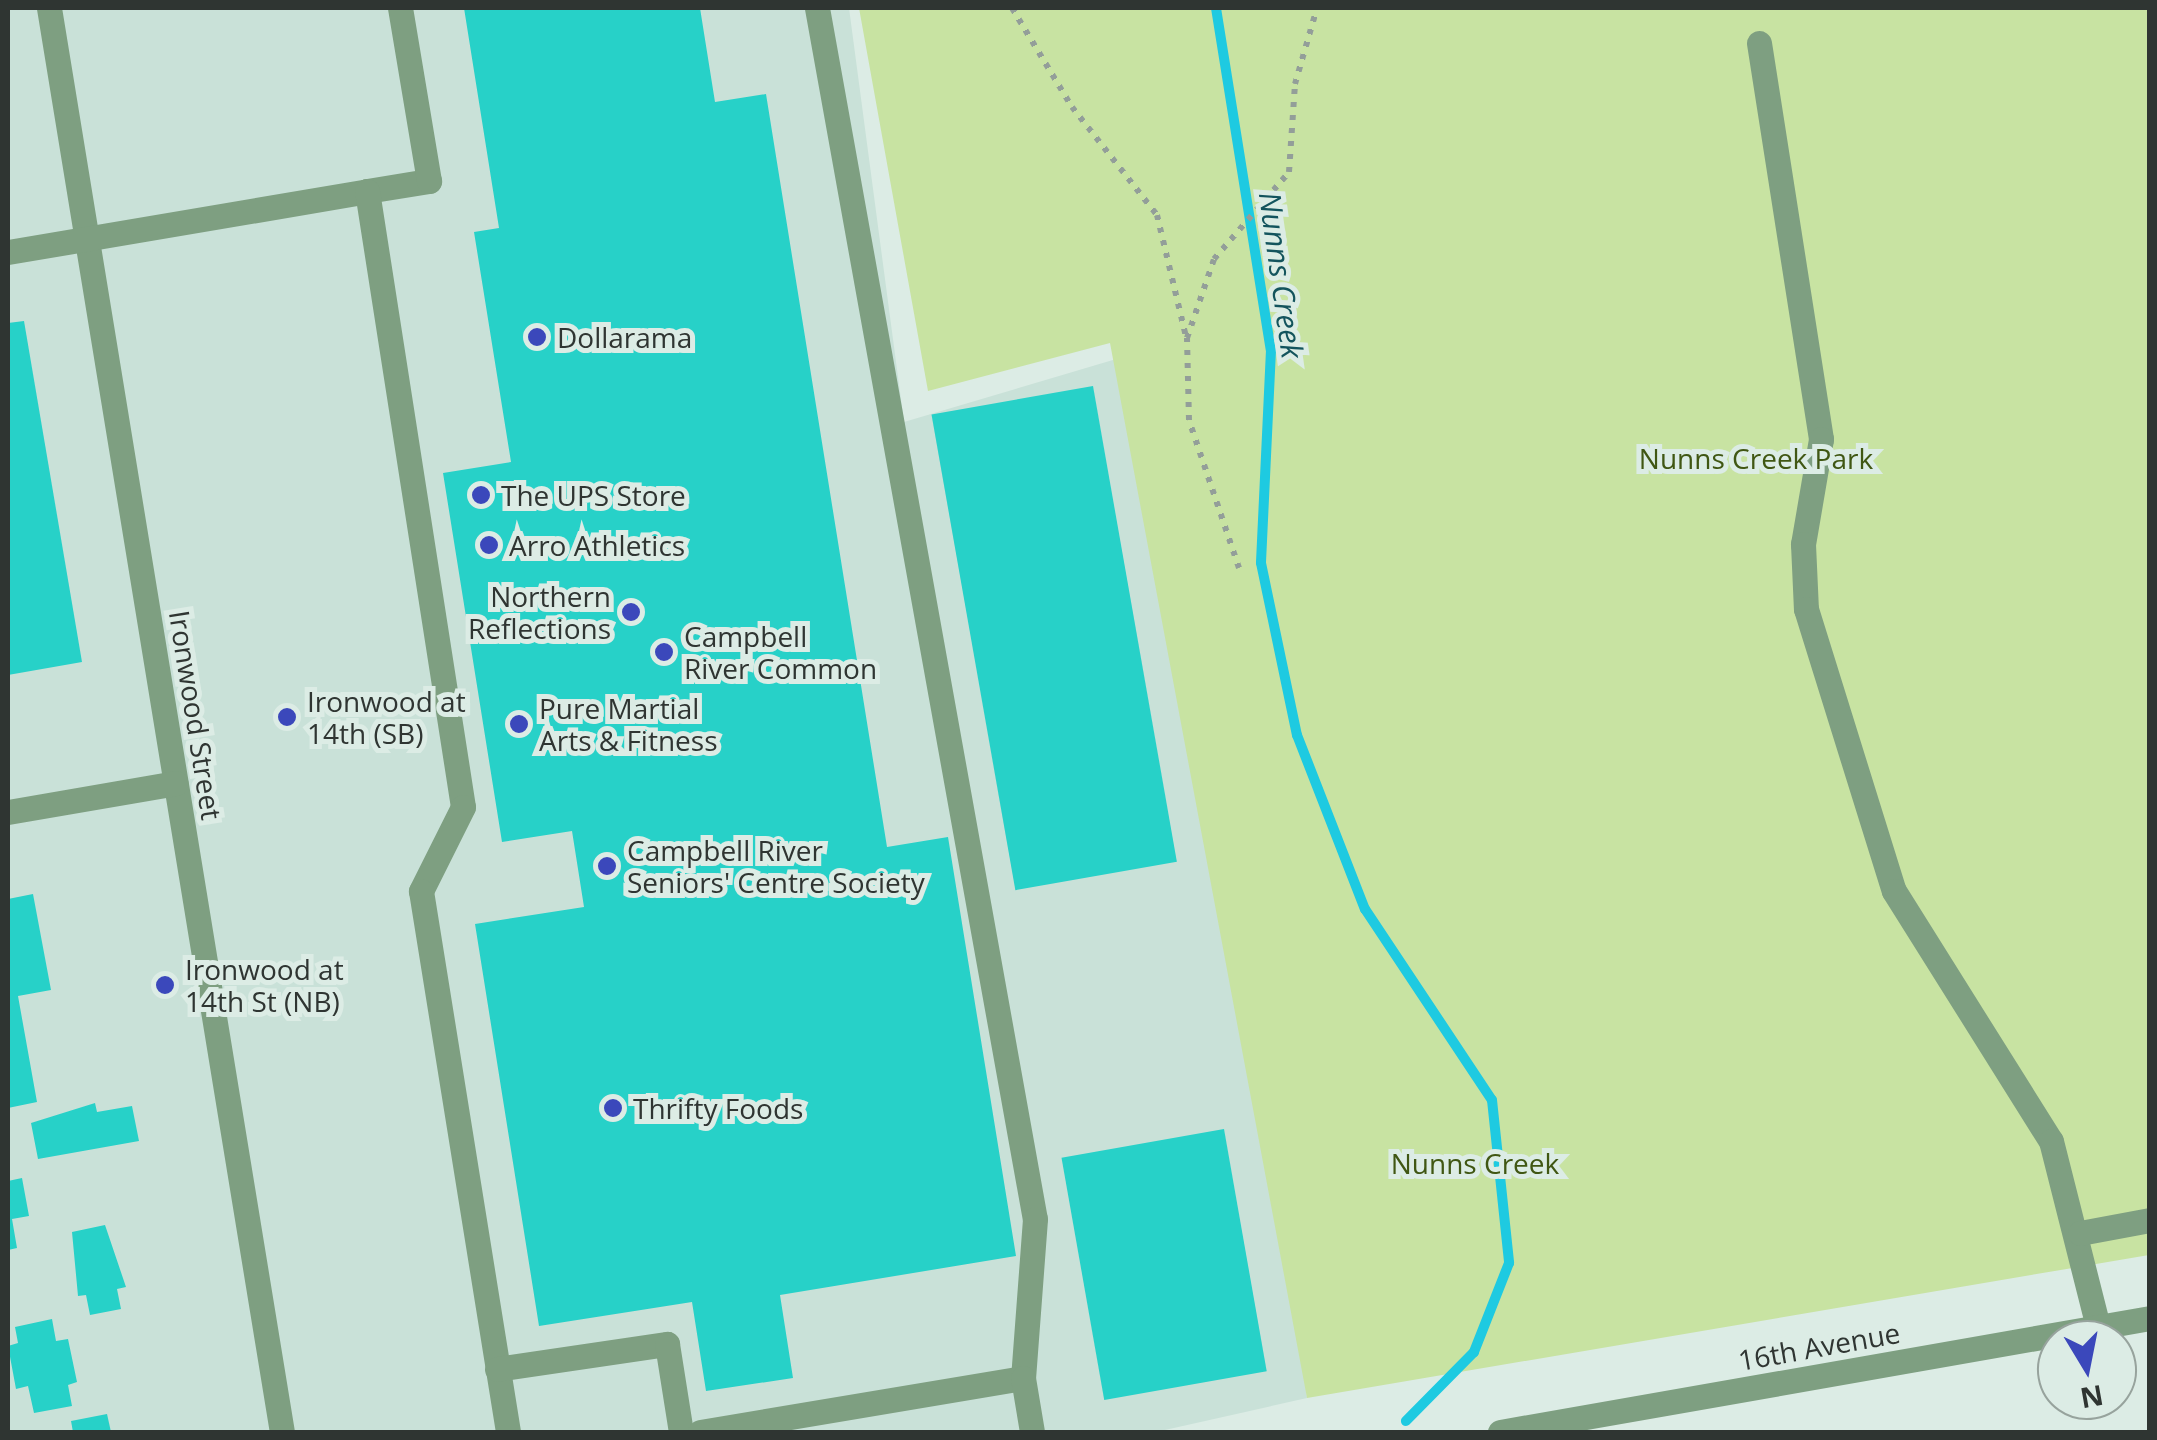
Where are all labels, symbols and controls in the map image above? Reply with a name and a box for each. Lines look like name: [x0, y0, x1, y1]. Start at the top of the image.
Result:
water label: Nunns Creek: [1252, 189, 1310, 361]
place label: Dollarama: [557, 320, 692, 354]
marker: Dollarama: [526, 326, 548, 348]
park label: Nunns Creek Park: [1639, 441, 1873, 475]
place label: The UPS Store: [501, 478, 686, 512]
marker: The UPS Store: [470, 484, 492, 506]
place label: Arro Athletics: [509, 528, 685, 562]
marker: Arro Athletics: [478, 534, 500, 556]
place label: Northern Reflections: [468, 579, 611, 645]
marker: Northern Reflections: [620, 601, 642, 623]
street label: Ironwood Street: [163, 608, 229, 822]
place label: Campbell River Common: [684, 619, 877, 685]
marker: Campbell River Common: [653, 641, 675, 663]
place label: Ironwood at 14th (SB): [307, 684, 466, 750]
place label: Pure Martial Arts & Fitness: [539, 691, 718, 757]
marker: Ironwood at 14th (SB): [276, 706, 298, 728]
marker: Pure Martial Arts & Fitness: [508, 713, 530, 735]
place label: Campbell River Seniors' Centre Society: [627, 833, 925, 899]
marker: Campbell River Seniors' Centre Society: [596, 855, 618, 877]
place label: Ironwood at 14th St (NB): [185, 952, 344, 1018]
marker: Ironwood at 14th St (NB): [154, 974, 176, 996]
place label: Thrifty Foods: [633, 1091, 803, 1125]
marker: Thrifty Foods: [602, 1097, 624, 1119]
park label: Nunns Creek: [1391, 1146, 1559, 1180]
street label: 16th Avenue: [1735, 1315, 1903, 1377]
north arrow: [2037, 1320, 2137, 1420]
text: N: [2077, 1377, 2106, 1418]

